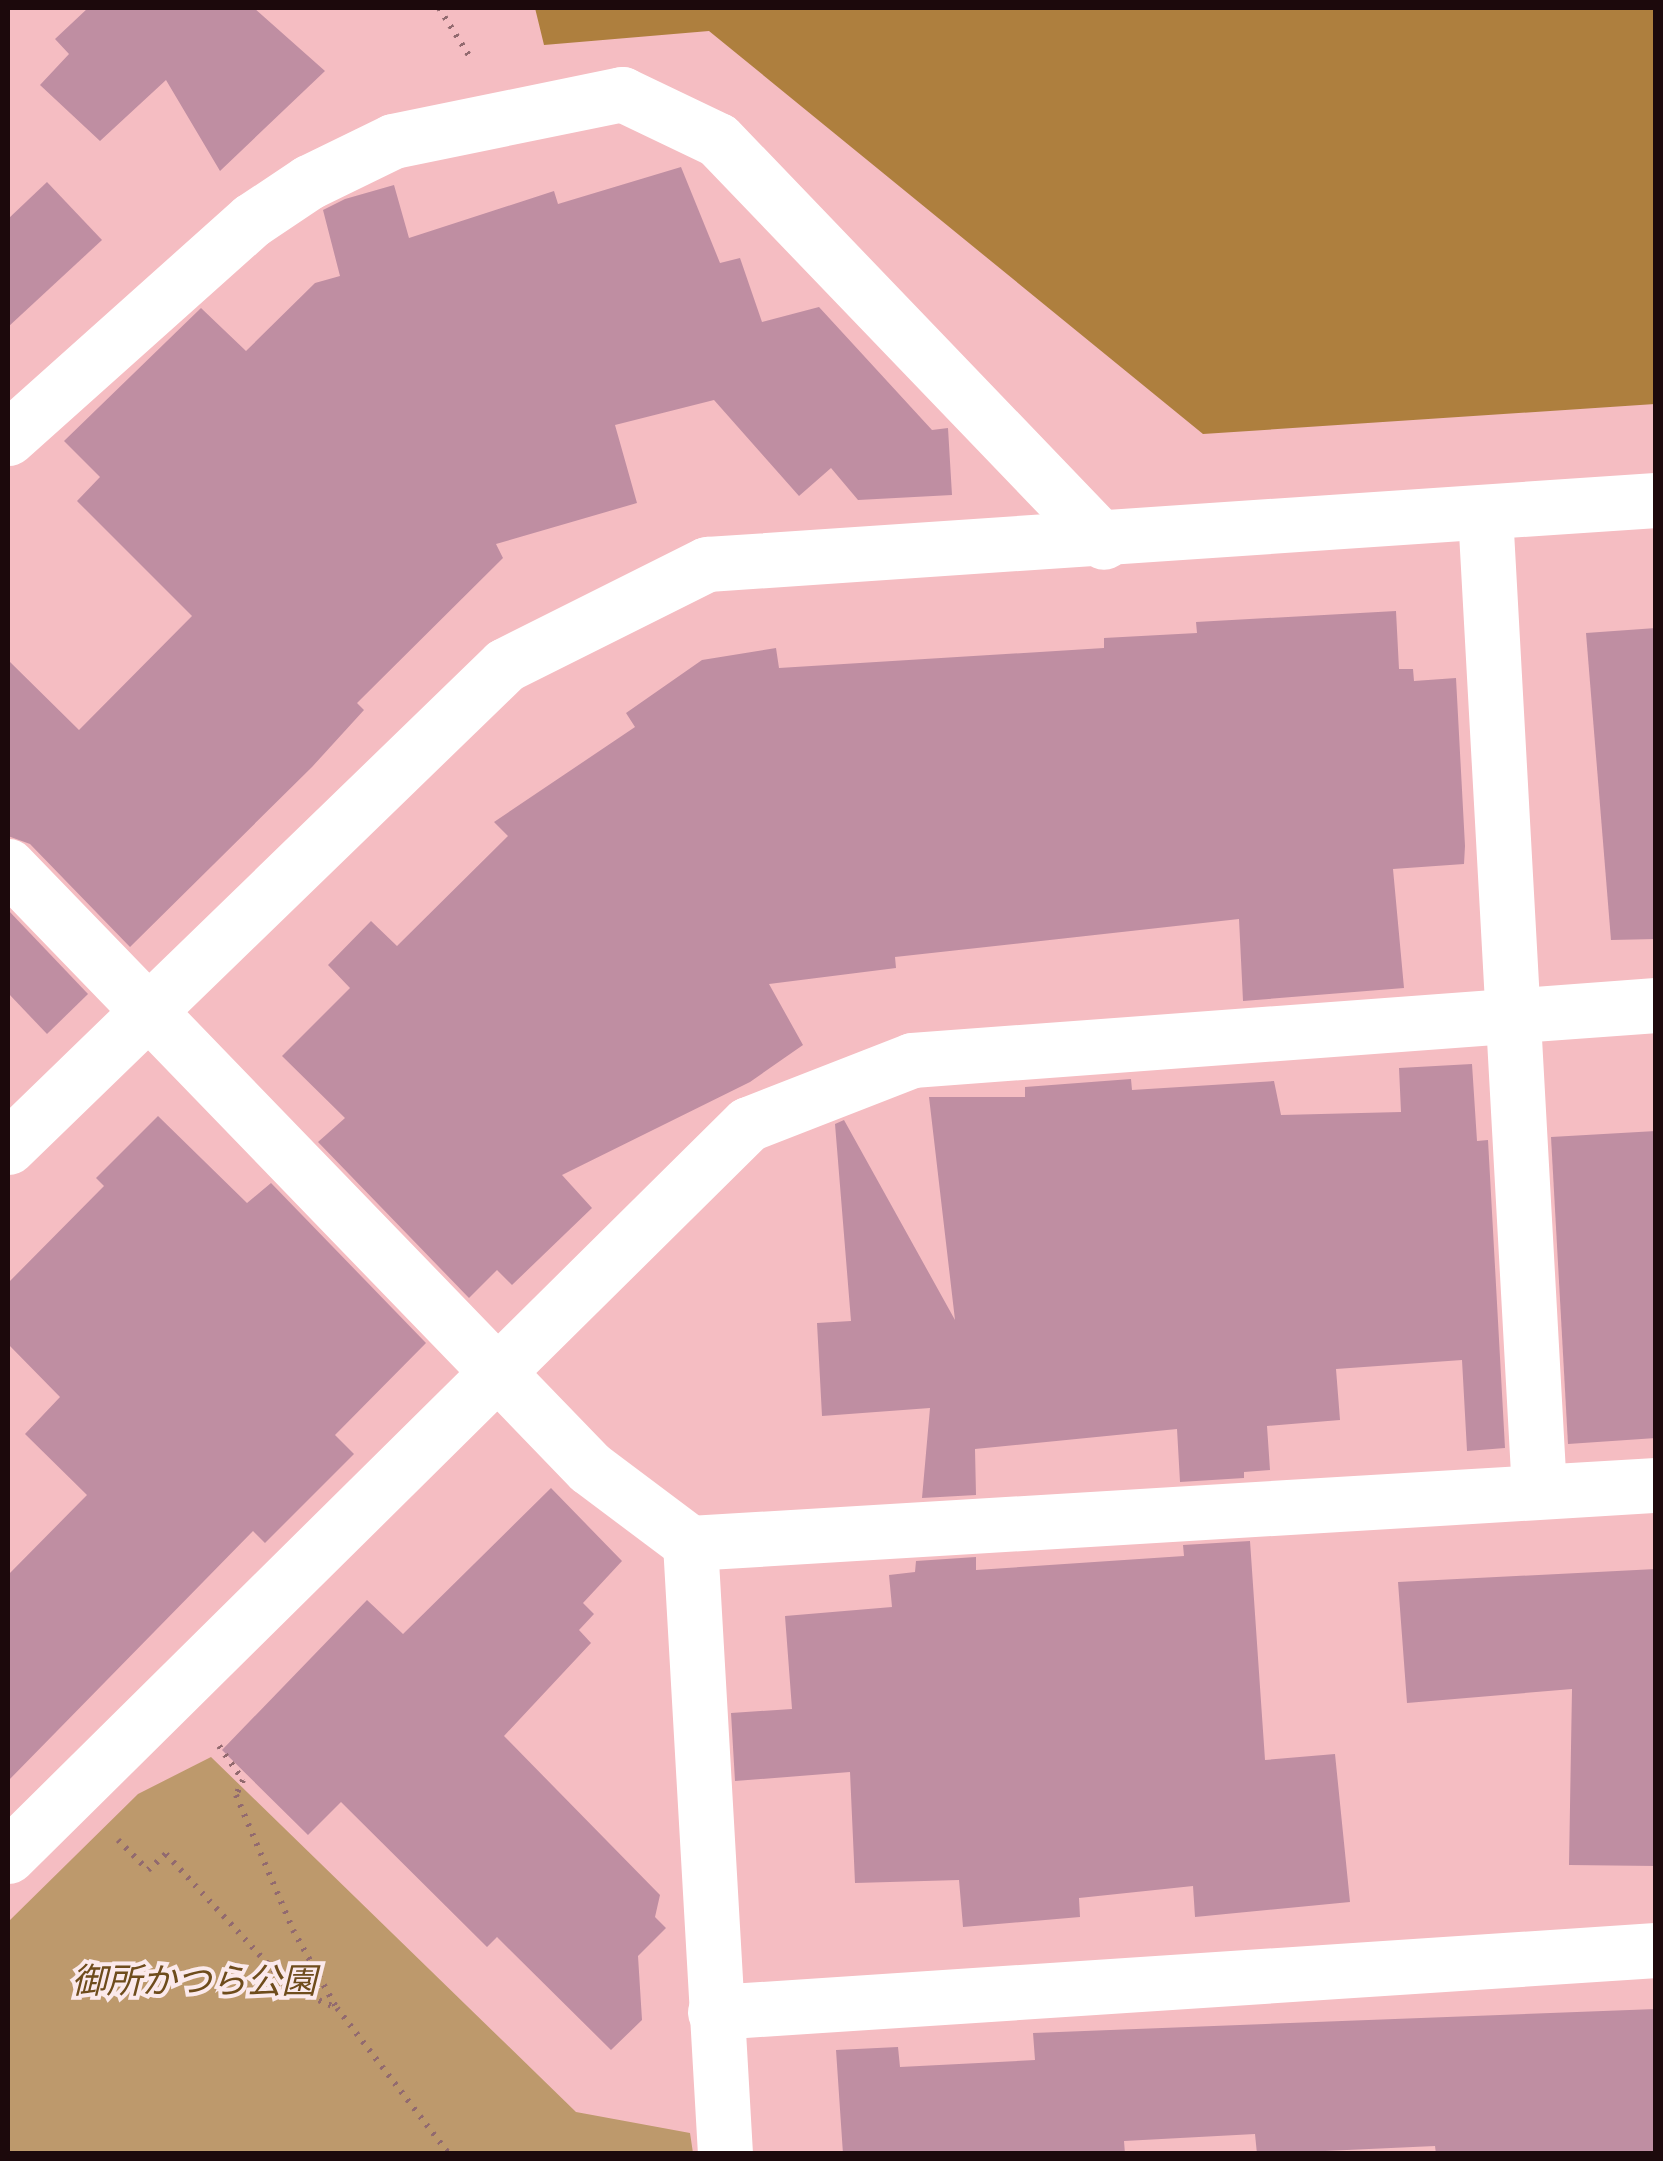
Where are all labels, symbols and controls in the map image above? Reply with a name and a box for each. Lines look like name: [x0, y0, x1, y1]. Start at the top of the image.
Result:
park label: 御所かつら公園: [72, 1960, 316, 2002]

